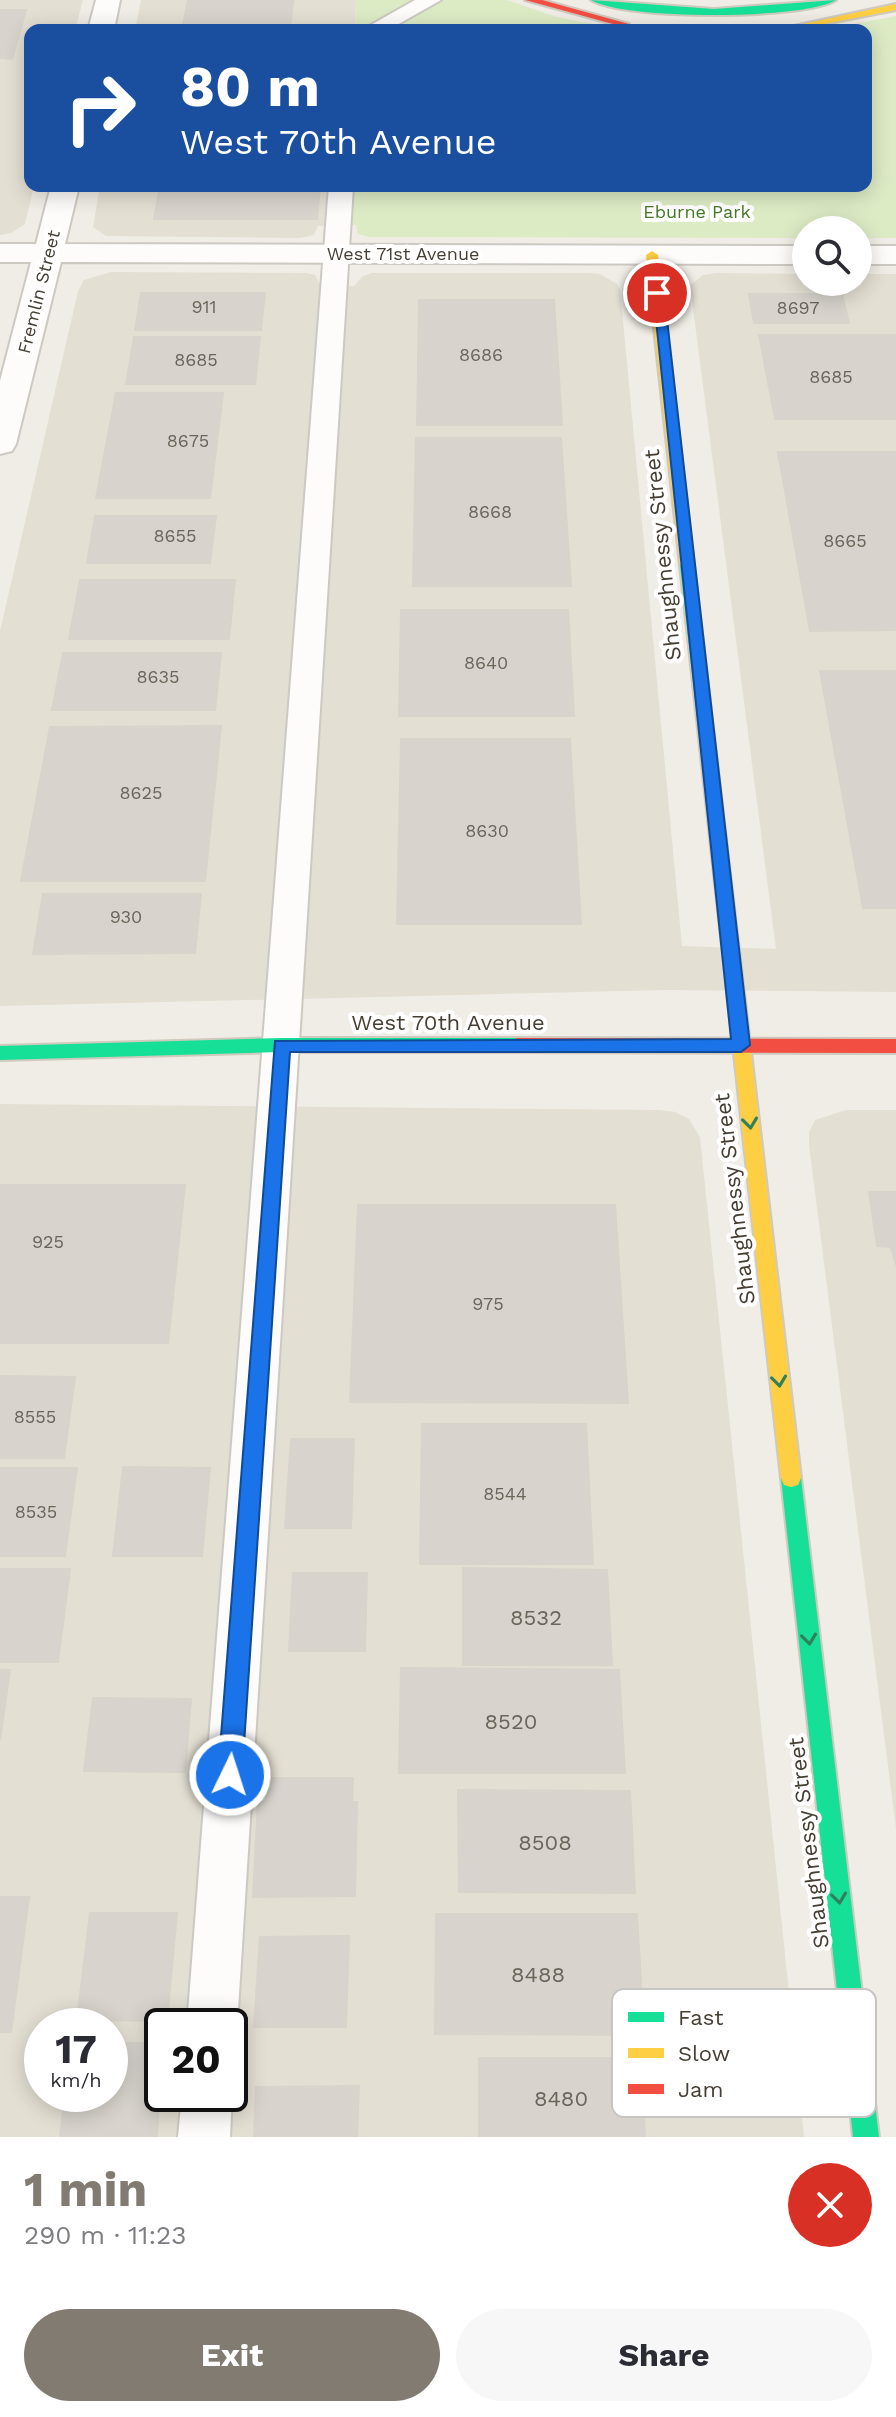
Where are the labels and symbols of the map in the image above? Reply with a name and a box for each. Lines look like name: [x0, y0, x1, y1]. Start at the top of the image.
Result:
park label: Eburne Park: [643, 201, 751, 222]
street label: Fremlin Street: [13, 227, 64, 356]
street label: West 71st Avenue: [327, 243, 479, 264]
pin: [623, 259, 691, 327]
house number: 911: [191, 296, 217, 317]
house number: 8697: [777, 297, 819, 318]
house number: 8686: [459, 344, 503, 365]
house number: 8685: [174, 349, 218, 370]
house number: 8685: [809, 366, 853, 387]
house number: 8675: [167, 430, 209, 451]
street label: Shaughnessy Street: [639, 448, 686, 662]
house number: 8668: [468, 501, 512, 522]
house number: 8655: [154, 525, 196, 546]
house number: 8665: [823, 530, 867, 551]
house number: 8640: [464, 652, 508, 673]
house number: 8635: [136, 666, 180, 687]
house number: 8625: [119, 782, 163, 803]
house number: 8630: [465, 820, 509, 841]
house number: 930: [110, 906, 142, 927]
street label: West 70th Avenue: [351, 1010, 545, 1035]
street label: Shaughnessy Street: [709, 1092, 760, 1306]
one-way arrow: [741, 1117, 758, 1130]
house number: 925: [32, 1231, 64, 1252]
house number: 975: [472, 1293, 504, 1314]
one-way arrow: [771, 1375, 788, 1388]
house number: 8555: [14, 1406, 56, 1427]
house number: 8544: [483, 1483, 527, 1504]
house number: 8535: [15, 1501, 57, 1522]
house number: 8532: [510, 1605, 562, 1630]
one-way arrow: [800, 1633, 817, 1646]
house number: 8520: [485, 1709, 537, 1734]
position arrow: [188, 1733, 272, 1817]
street label: Shaughnessy Street: [783, 1736, 834, 1950]
house number: 8508: [518, 1830, 572, 1855]
one-way arrow: [830, 1892, 847, 1905]
house number: 8488: [511, 1962, 565, 1987]
legend: [612, 1989, 876, 2117]
text: Fast: [678, 2005, 724, 2030]
speed limit sign: 20: [144, 2008, 248, 2112]
text: Slow: [678, 2041, 730, 2066]
text: Jam: [678, 2077, 723, 2102]
house number: 8480: [534, 2086, 588, 2111]

